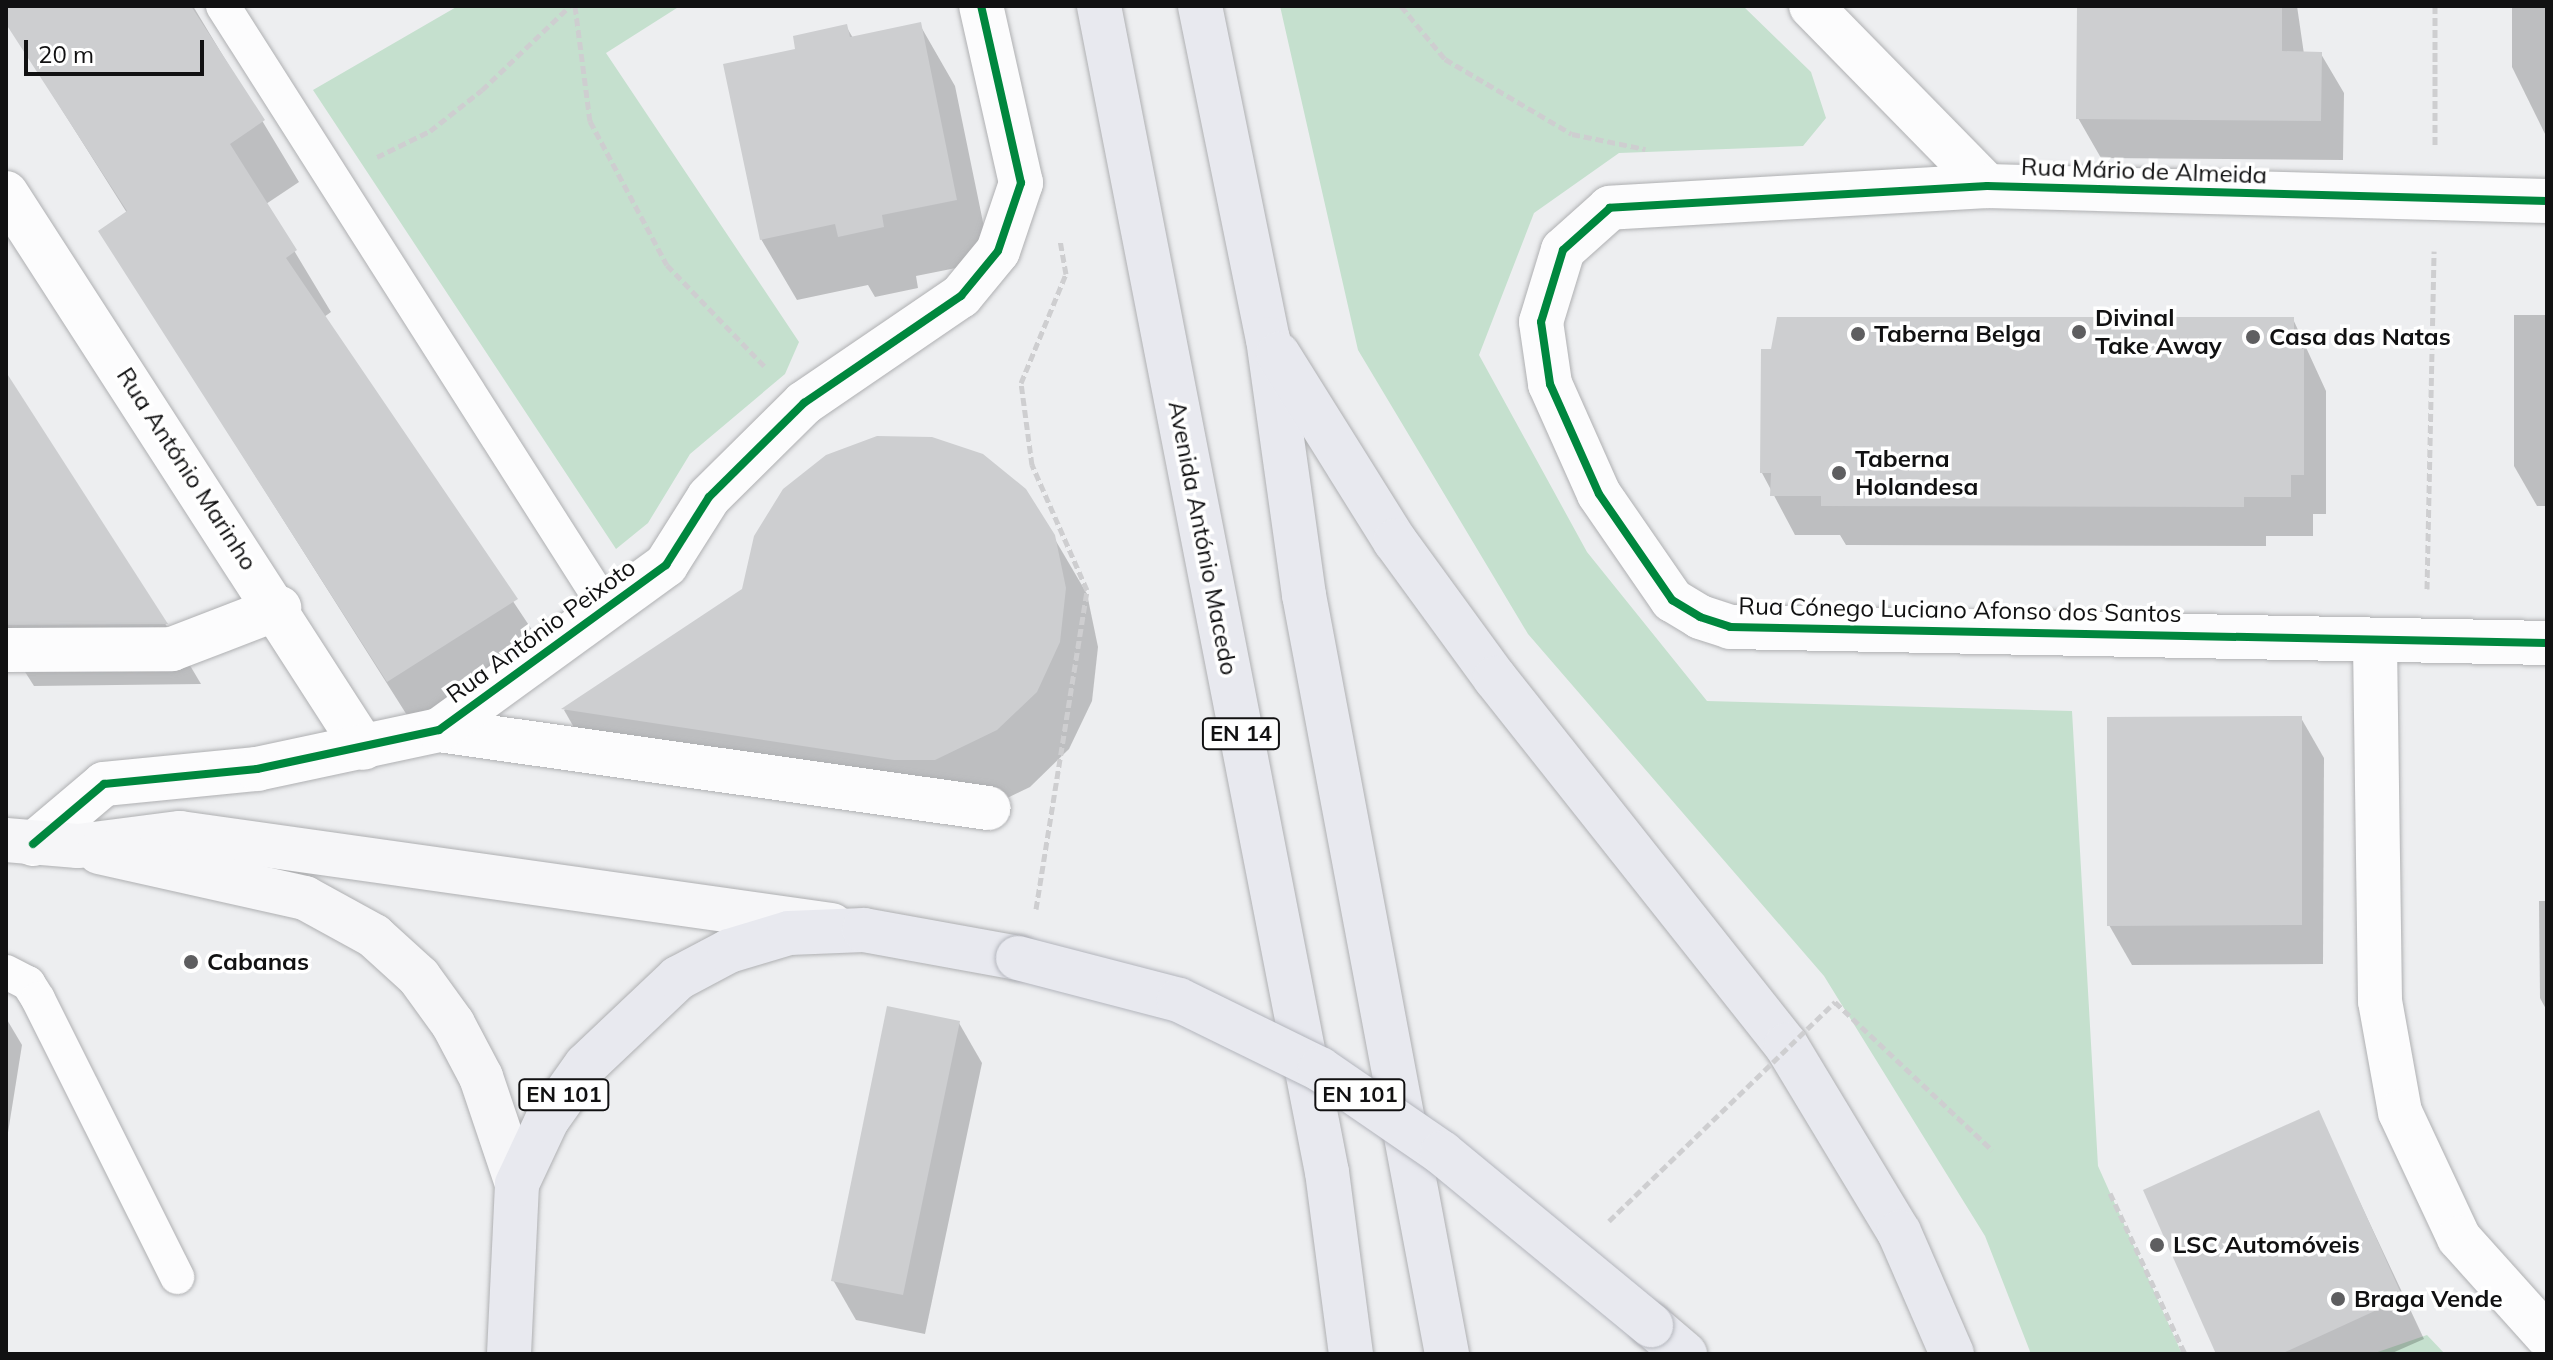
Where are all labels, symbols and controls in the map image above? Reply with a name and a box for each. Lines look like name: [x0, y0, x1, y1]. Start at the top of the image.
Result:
scale bar: [28, 24, 208, 74]
text: 20 m: [38, 39, 94, 69]
street label: Rua Mário de Almeida: [2020, 152, 2268, 190]
place label: Divinal Take Away: [2095, 304, 2222, 360]
place label: Taberna Belga: [1874, 320, 2041, 348]
marker: Divinal Take Away: [2070, 323, 2088, 341]
place label: Casa das Natas: [2269, 323, 2451, 351]
marker: Taberna Belga: [1849, 325, 1867, 343]
marker: Casa das Natas: [2244, 328, 2262, 346]
street label: Rua António Marinho: [111, 362, 263, 576]
street label: Avenida António Macedo: [1162, 398, 1244, 678]
place label: Taberna Holandesa: [1855, 445, 1978, 501]
marker: Taberna Holandesa: [1830, 464, 1848, 482]
street label: Rua António Peixoto: [441, 553, 641, 709]
street label: Rua Cónego Luciano Afonso dos Santos: [1738, 592, 2182, 628]
road number: EN 14: [1201, 716, 1281, 752]
place label: Cabanas: [207, 948, 309, 976]
marker: Cabanas: [182, 953, 200, 971]
road number: EN 101: [518, 1077, 610, 1113]
road number: EN 101: [1314, 1077, 1406, 1113]
place label: LSC Automóveis: [2173, 1231, 2360, 1259]
marker: LSC Automóveis: [2148, 1236, 2166, 1254]
place label: Braga Vende: [2354, 1285, 2503, 1313]
marker: Braga Vende: [2329, 1290, 2347, 1308]

